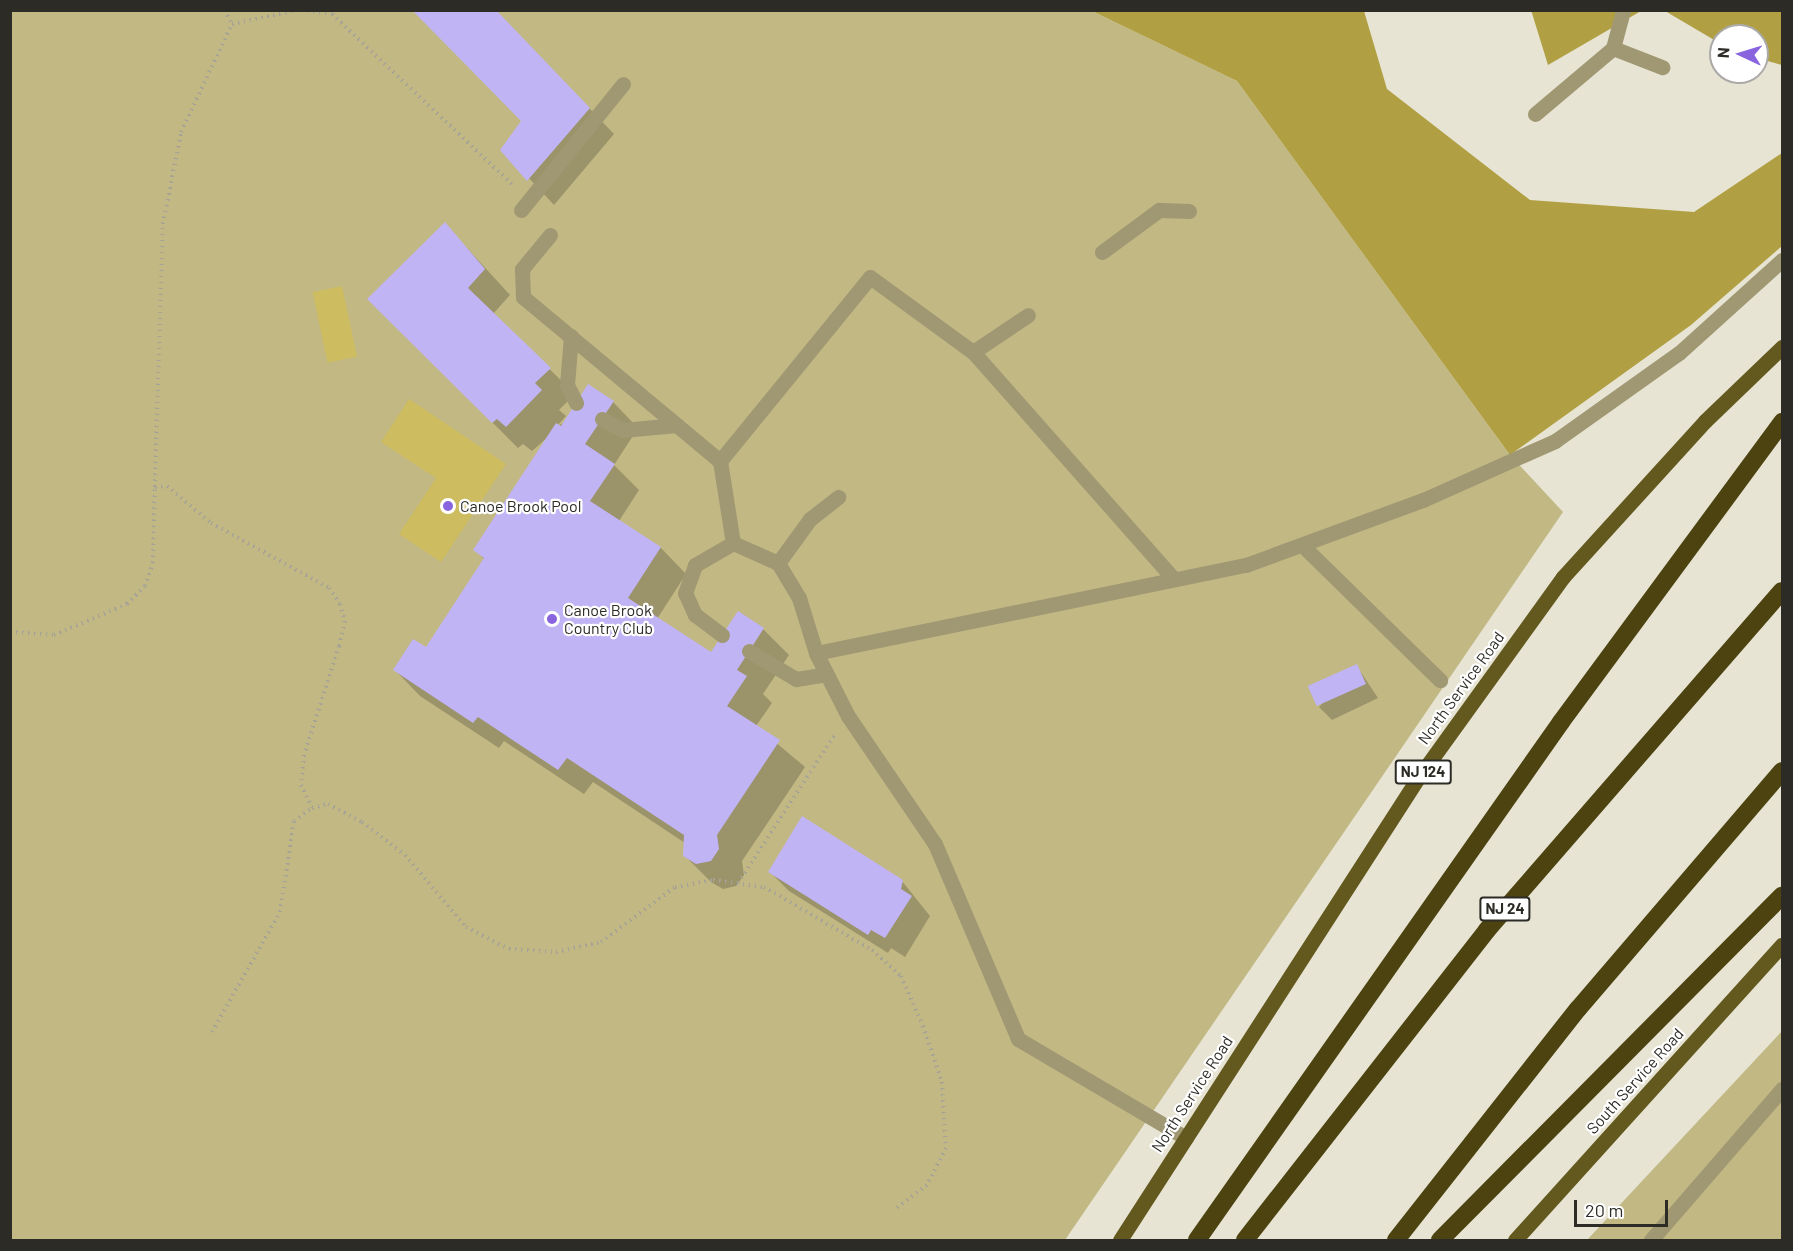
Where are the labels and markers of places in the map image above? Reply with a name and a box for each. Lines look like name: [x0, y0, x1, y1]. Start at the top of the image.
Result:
place label: Canoe Brook Pool: [460, 496, 581, 516]
marker: Canoe Brook Pool: [441, 499, 455, 513]
place label: Canoe Brook Country Club: [564, 600, 653, 638]
marker: Canoe Brook Country Club: [545, 612, 559, 626]

